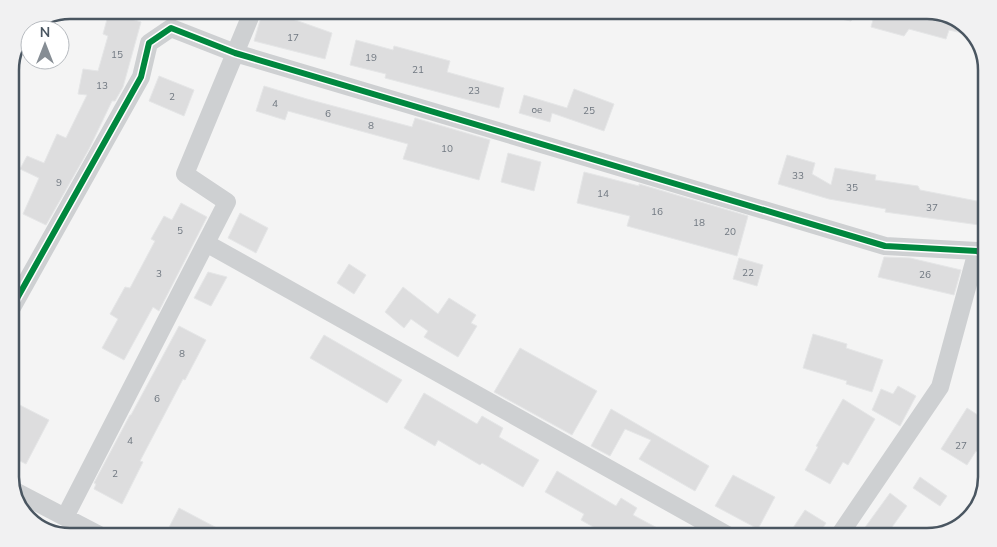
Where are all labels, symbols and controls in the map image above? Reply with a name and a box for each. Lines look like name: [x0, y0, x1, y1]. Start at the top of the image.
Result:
north arrow: [20, 20, 70, 70]
text: N: [40, 23, 50, 42]
house number: 17: [287, 31, 299, 45]
house number: 15: [111, 48, 123, 62]
house number: 19: [365, 51, 377, 65]
house number: 21: [412, 63, 424, 77]
house number: 13: [96, 79, 108, 93]
house number: 23: [468, 84, 480, 98]
house number: 2: [169, 90, 175, 104]
house number: 4: [272, 97, 278, 111]
house number: oe: [532, 103, 542, 117]
house number: 25: [583, 104, 595, 118]
house number: 6: [325, 107, 331, 121]
house number: 8: [368, 119, 374, 133]
house number: 10: [441, 142, 453, 156]
house number: 33: [792, 169, 804, 183]
house number: 9: [56, 176, 62, 190]
house number: 35: [846, 181, 858, 195]
house number: 14: [597, 187, 609, 201]
house number: 37: [926, 201, 938, 215]
house number: 16: [651, 205, 663, 219]
house number: 18: [693, 216, 705, 230]
house number: 5: [177, 224, 183, 238]
house number: 20: [724, 225, 736, 239]
house number: 22: [742, 266, 754, 280]
house number: 3: [156, 267, 162, 281]
house number: 26: [919, 268, 931, 282]
house number: 8: [179, 347, 185, 361]
house number: 6: [154, 392, 160, 406]
house number: 4: [127, 434, 133, 448]
house number: 27: [955, 439, 967, 453]
house number: 2: [112, 467, 118, 481]

